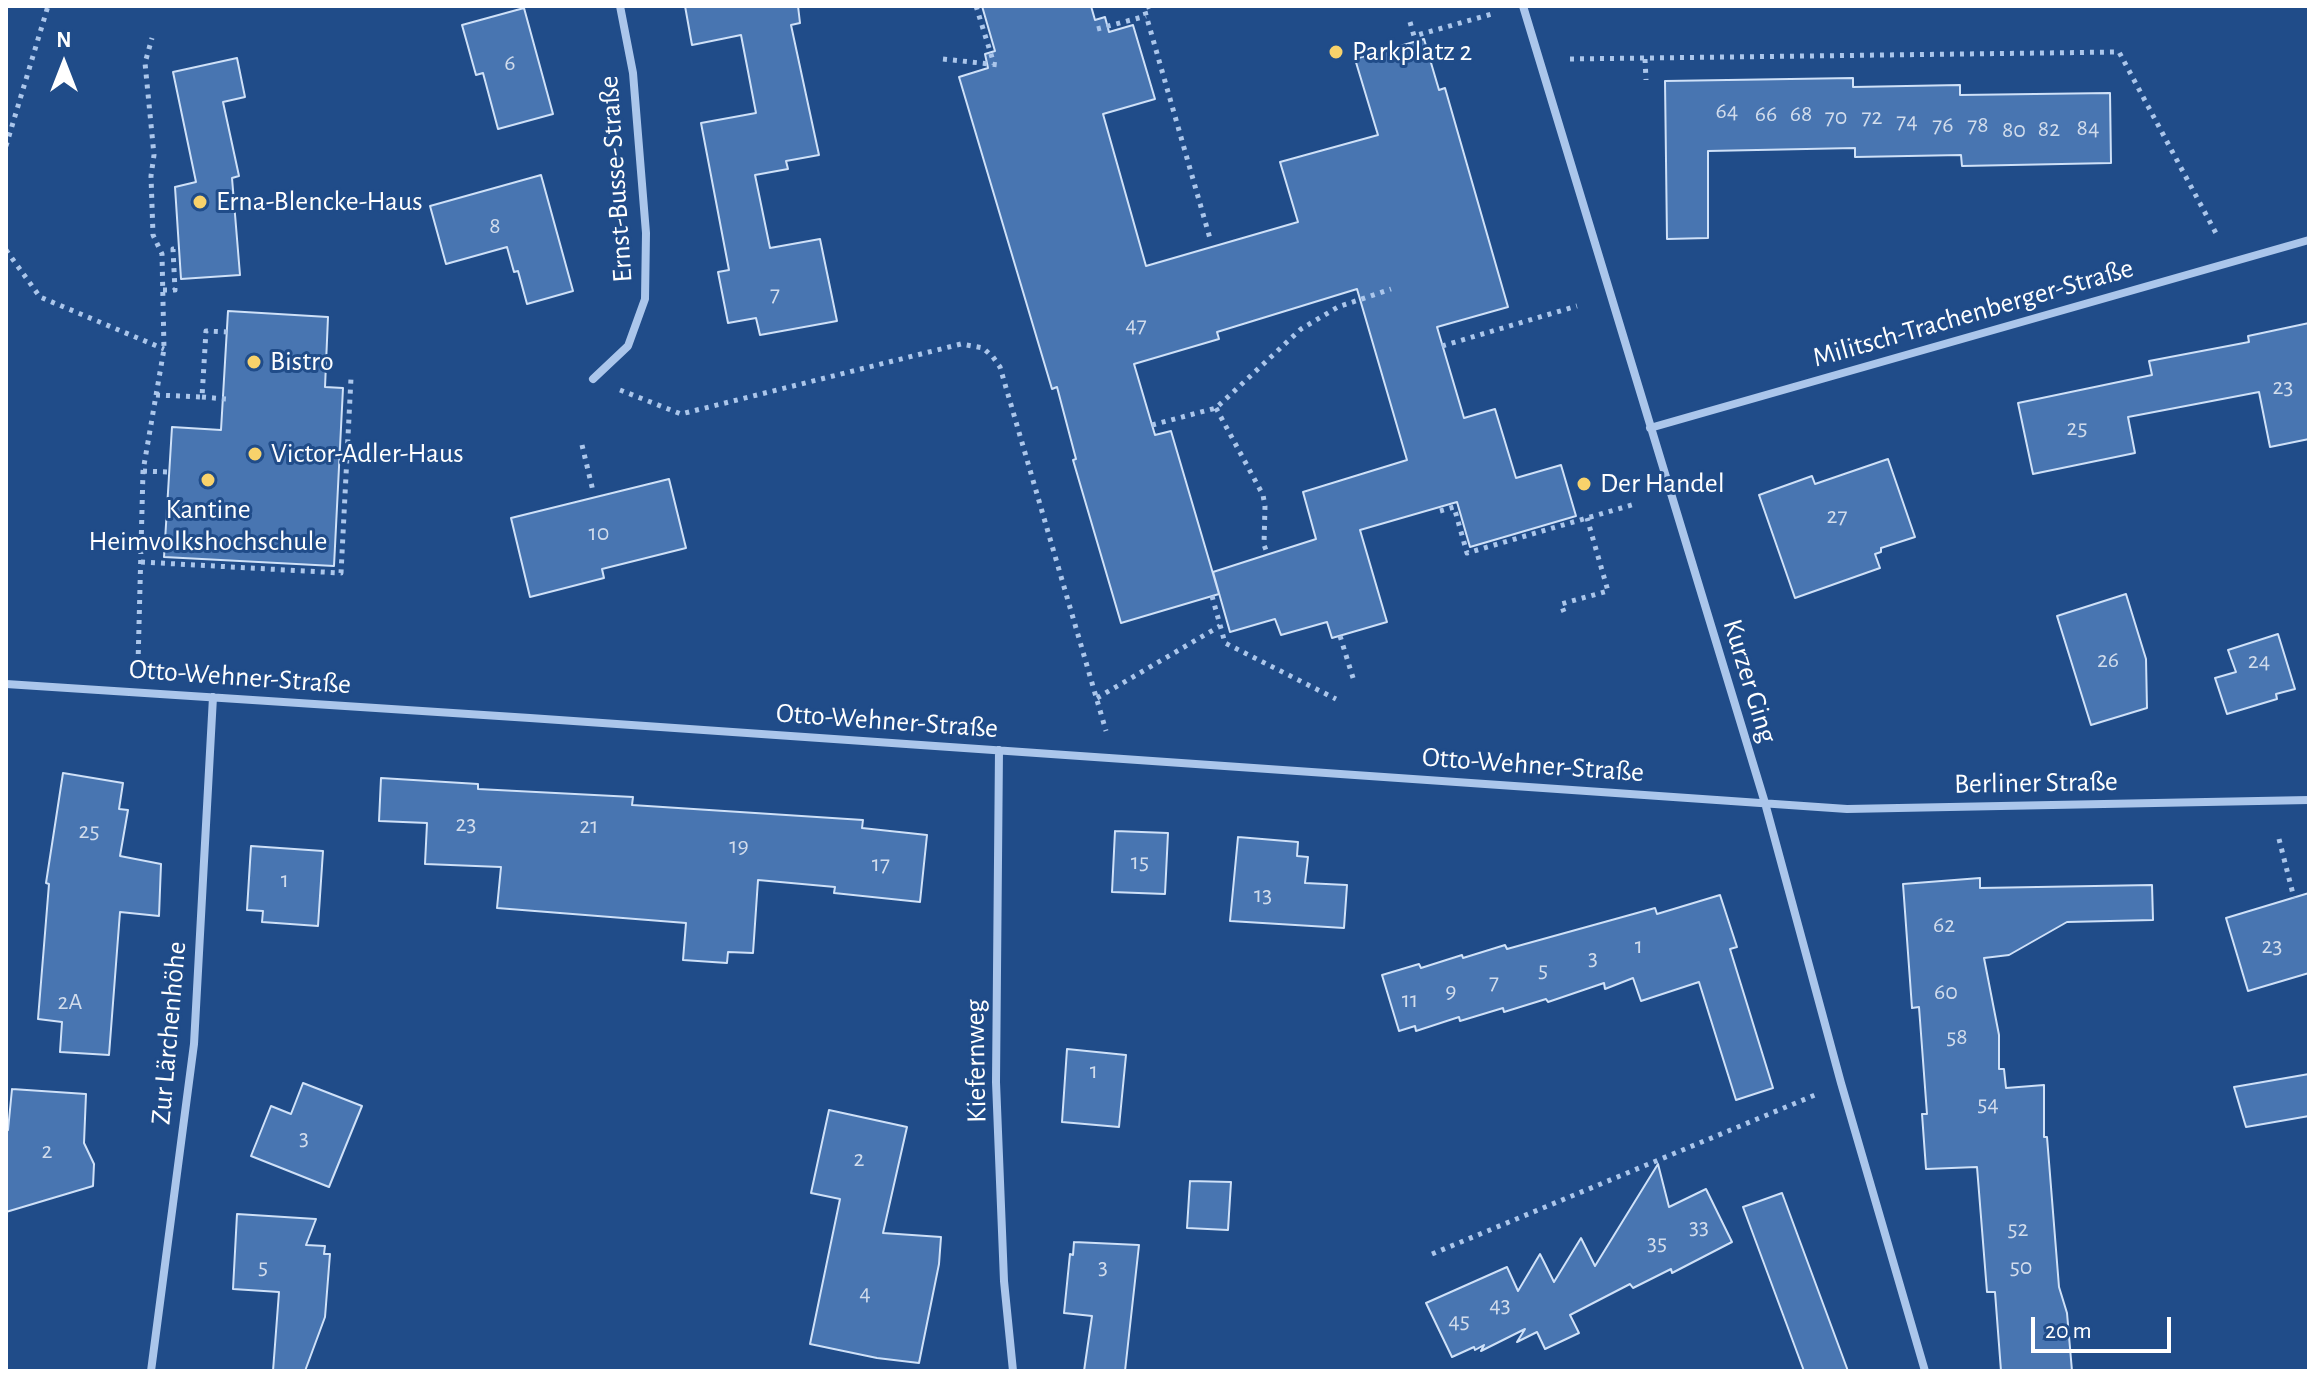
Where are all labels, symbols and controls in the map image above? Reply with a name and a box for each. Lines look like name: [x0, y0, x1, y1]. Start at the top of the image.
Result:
north arrow: [24, 24, 104, 104]
text: N: [56, 29, 72, 51]
place label: Parkplatz 2: [1352, 35, 1472, 69]
marker: Parkplatz 2: [1327, 43, 1345, 61]
house number: 6: [504, 49, 516, 77]
street label: Ernst-Busse-Straße: [592, 74, 640, 284]
house number: 64: [1716, 97, 1738, 125]
house number: 66: [1755, 100, 1777, 128]
house number: 68: [1790, 100, 1812, 128]
house number: 70: [1825, 103, 1847, 131]
house number: 72: [1862, 103, 1882, 131]
house number: 74: [1896, 107, 1918, 135]
house number: 76: [1932, 111, 1954, 139]
house number: 78: [1967, 111, 1989, 139]
house number: 84: [2077, 114, 2099, 142]
house number: 82: [2038, 115, 2060, 143]
house number: 80: [2002, 116, 2026, 144]
place label: Erna-Blencke-Haus: [216, 185, 423, 219]
marker: Erna-Blencke-Haus: [191, 193, 209, 211]
house number: 8: [489, 212, 501, 240]
street label: Militsch-Trachenberger-Straße: [1809, 251, 2137, 375]
house number: 7: [770, 280, 780, 308]
house number: 47: [1125, 311, 1147, 339]
place label: Bistro: [270, 345, 334, 379]
marker: Bistro: [245, 353, 263, 371]
house number: 23: [2273, 373, 2293, 401]
house number: 25: [2067, 414, 2087, 442]
place label: Victor-Adler-Haus: [271, 437, 464, 471]
marker: Victor-Adler-Haus: [246, 445, 264, 463]
place label: Der Handel: [1600, 467, 1725, 501]
marker: Kantine Heimvolkshochschule: [199, 471, 217, 489]
marker: Der Handel: [1575, 475, 1593, 493]
place label: Kantine Heimvolkshochschule: [89, 493, 327, 559]
house number: 27: [1827, 502, 1847, 530]
house number: 10: [589, 519, 609, 547]
street label: Kurzer Ging: [1715, 615, 1785, 747]
house number: 26: [2097, 646, 2119, 674]
house number: 24: [2248, 647, 2270, 675]
street label: Otto-Wehner-Straße: [128, 652, 352, 702]
street label: Otto-Wehner-Straße: [775, 696, 999, 746]
street label: Otto-Wehner-Straße: [1421, 740, 1645, 790]
street label: Berliner Straße: [1954, 765, 2118, 801]
house number: 23: [456, 810, 476, 838]
house number: 21: [579, 812, 599, 840]
house number: 25: [79, 817, 99, 845]
house number: 19: [729, 832, 749, 860]
house number: 15: [1131, 848, 1149, 876]
house number: 17: [872, 850, 890, 878]
house number: 1: [281, 866, 289, 894]
house number: 13: [1254, 881, 1272, 909]
house number: 62: [1933, 911, 1955, 939]
house number: 1: [1635, 932, 1643, 960]
house number: 23: [2262, 932, 2282, 960]
street label: Zur Lärchenhöhe: [144, 940, 194, 1126]
house number: 3: [1588, 944, 1598, 972]
house number: 5: [1538, 956, 1548, 984]
house number: 7: [1489, 968, 1499, 996]
house number: 9: [1445, 977, 1457, 1005]
house number: 60: [1934, 978, 1958, 1006]
house number: 11: [1402, 986, 1418, 1014]
house number: 2A: [58, 988, 82, 1016]
street label: Kiefernweg: [958, 999, 994, 1123]
house number: 58: [1946, 1023, 1968, 1051]
house number: 1: [1090, 1057, 1098, 1085]
house number: 54: [1977, 1090, 1999, 1118]
house number: 3: [299, 1124, 309, 1152]
house number: 2: [42, 1137, 52, 1165]
house number: 2: [854, 1145, 864, 1173]
house number: 33: [1689, 1213, 1709, 1241]
house number: 52: [2008, 1215, 2028, 1243]
house number: 35: [1647, 1229, 1667, 1257]
house number: 5: [258, 1253, 268, 1281]
house number: 3: [1098, 1253, 1108, 1281]
house number: 50: [2010, 1253, 2032, 1281]
house number: 4: [859, 1279, 871, 1307]
house number: 43: [1489, 1291, 1511, 1319]
scale bar: [2035, 1301, 2175, 1351]
house number: 45: [1448, 1307, 1470, 1335]
text: 20 m: [2045, 1319, 2092, 1343]

